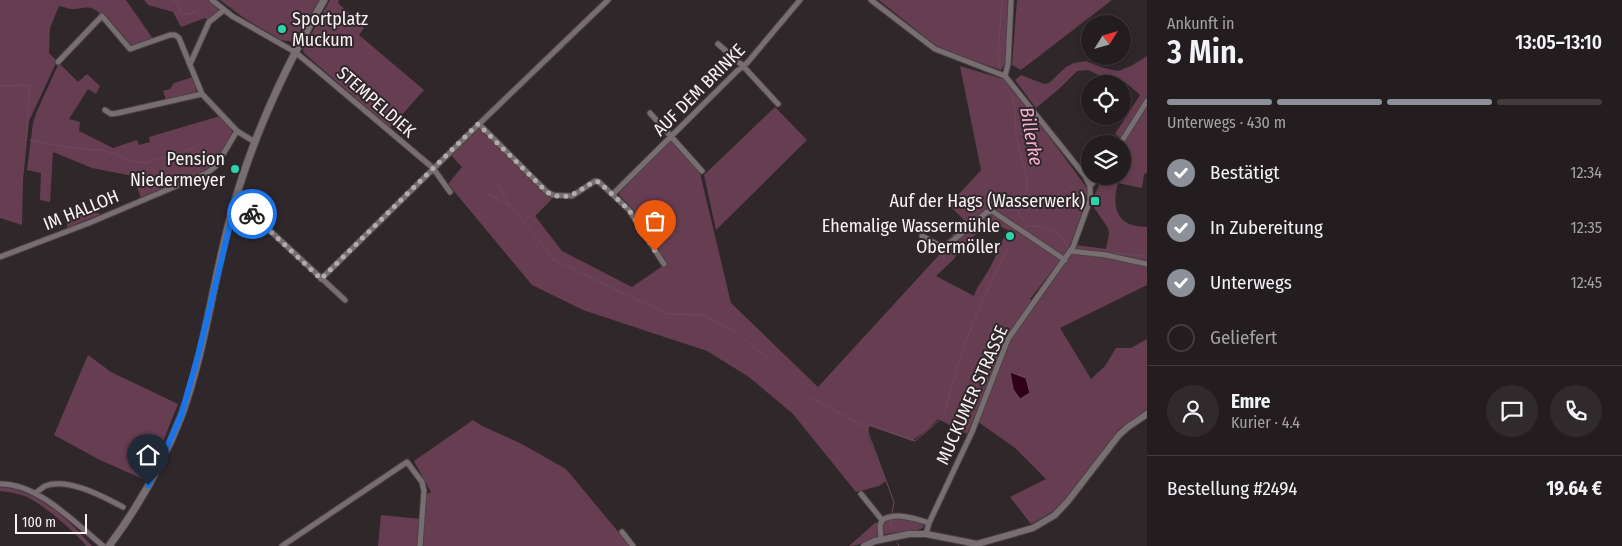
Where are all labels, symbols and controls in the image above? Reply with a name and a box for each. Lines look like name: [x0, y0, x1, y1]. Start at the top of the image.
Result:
place label: Sportplatz Muckum: [292, 8, 368, 51]
text: Ankunft in: [1167, 14, 1234, 33]
north arrow: [1081, 15, 1131, 65]
map controls: [1081, 15, 1131, 185]
marker: Sportplatz Muckum: [276, 23, 288, 35]
text: 13:05–13:10: [1515, 31, 1602, 54]
text: 3 Min.: [1167, 33, 1244, 71]
street label: AUF DEM BRINKE: [648, 39, 750, 141]
street label: STEMPELDIEK: [332, 62, 420, 142]
button: locate: [1081, 75, 1131, 125]
water label: Billerke: [1015, 105, 1048, 167]
text: Unterwegs · 430 m: [1167, 113, 1286, 132]
button: layers: [1081, 135, 1131, 185]
place label: Pension Niedermeyer: [130, 148, 226, 191]
icon: check: [1167, 159, 1195, 187]
text: Bestätigt: [1210, 161, 1279, 184]
marker: Pension Niedermeyer: [229, 163, 241, 175]
text: 12:34: [1570, 163, 1602, 182]
street label: IM HALLOH: [40, 185, 122, 235]
courier: [227, 189, 277, 239]
place label: Auf der Hags (Wasserwerk): [890, 190, 1085, 212]
marker: Auf der Hags (Wasserwerk): [1089, 195, 1101, 207]
icon: bike: [238, 200, 266, 228]
pin: [634, 200, 676, 251]
icon: bag: [641, 207, 669, 235]
icon: check: [1167, 214, 1195, 242]
place label: Ehemalige Wassermühle Obermöller: [822, 215, 1001, 258]
text: In Zubereitung: [1210, 216, 1323, 239]
text: 12:35: [1571, 218, 1602, 237]
marker: Ehemalige Wassermühle Obermöller: [1004, 230, 1016, 242]
icon: check: [1167, 269, 1195, 297]
text: Unterwegs: [1210, 271, 1292, 294]
text: 12:45: [1570, 273, 1602, 292]
street label: MUCKUMER STRASSE: [931, 322, 1013, 468]
text: Geliefert: [1210, 326, 1277, 349]
button: person: [1167, 385, 1219, 437]
button: chat: [1486, 385, 1538, 437]
button: phone: [1550, 385, 1602, 437]
text: Emre: [1231, 390, 1270, 413]
text: Kurier · 4.4: [1231, 413, 1300, 432]
pin: [127, 434, 169, 485]
icon: home: [134, 441, 162, 469]
text: Bestellung #2494: [1167, 477, 1298, 500]
text: 19.64 €: [1546, 477, 1602, 500]
scale bar: [15, 511, 88, 534]
text: 100 m: [22, 514, 56, 531]

